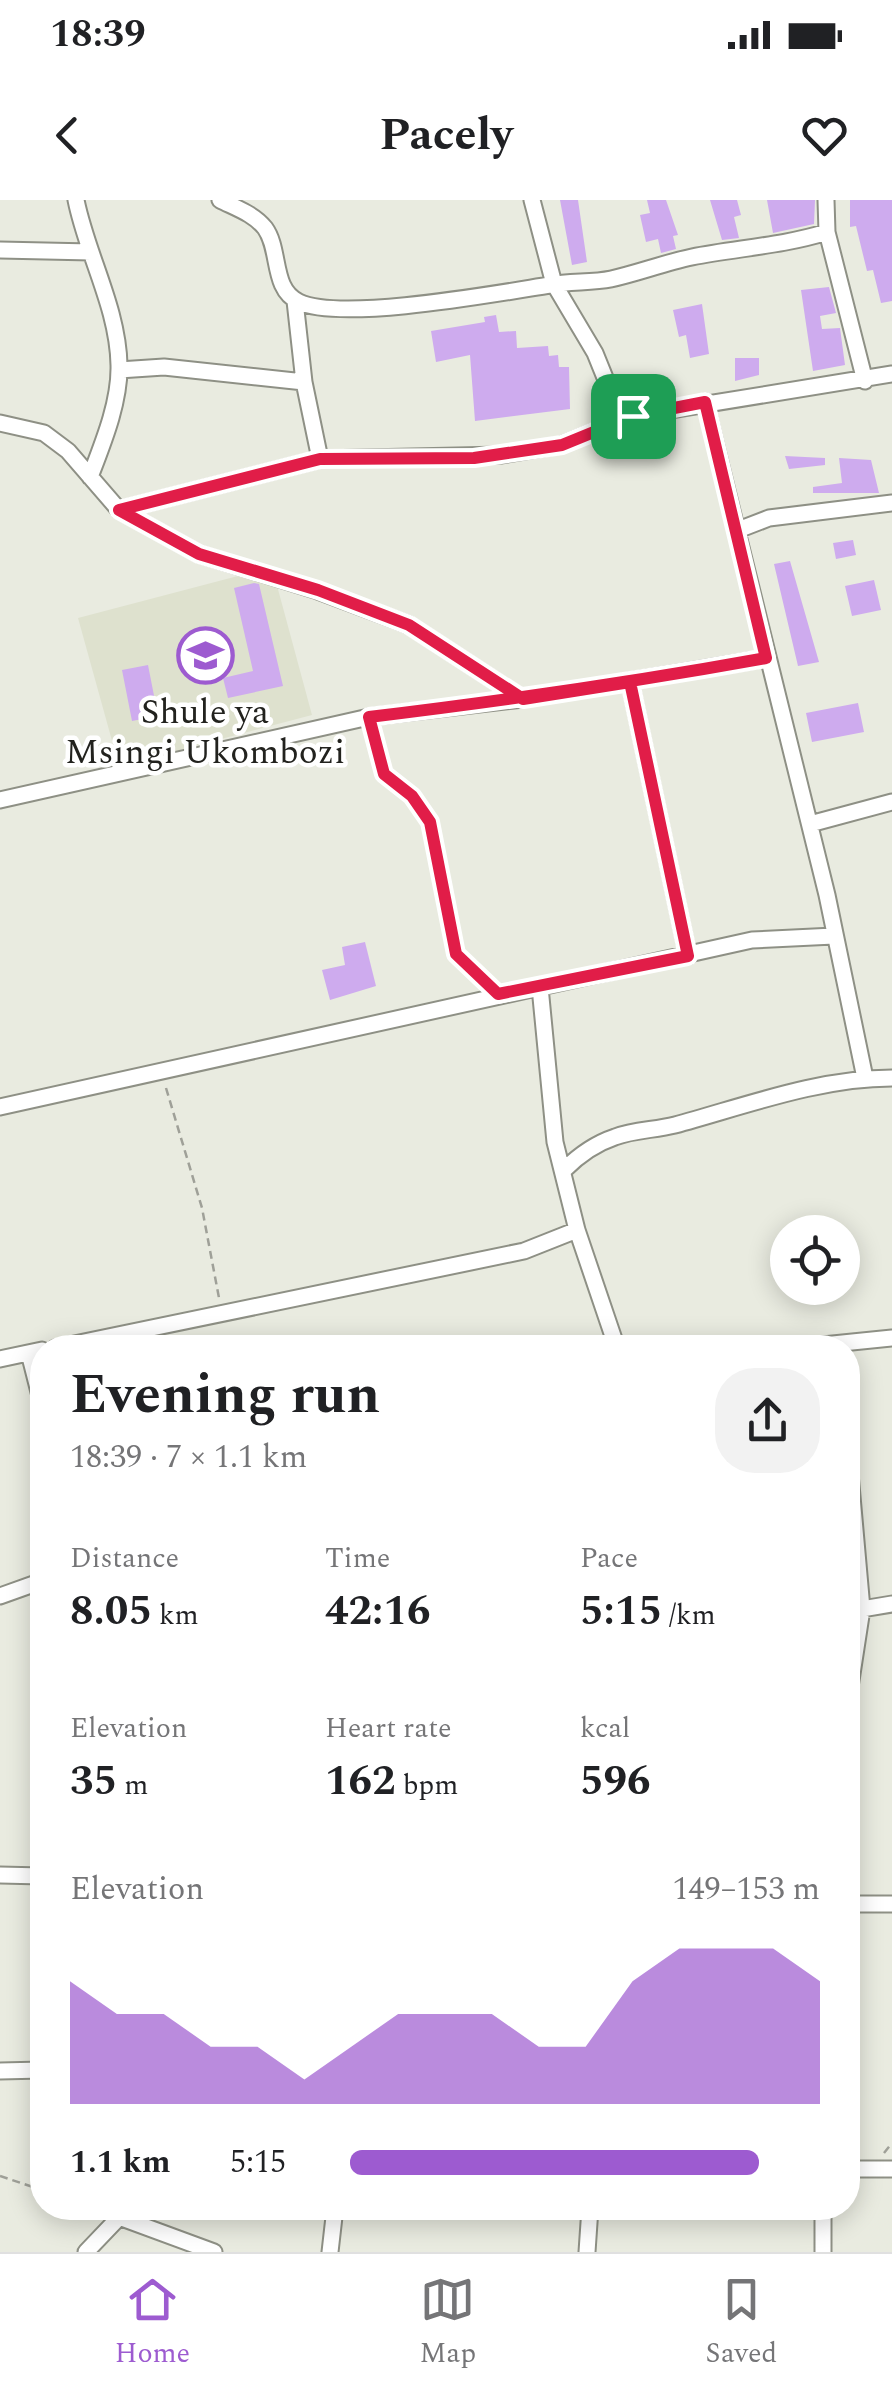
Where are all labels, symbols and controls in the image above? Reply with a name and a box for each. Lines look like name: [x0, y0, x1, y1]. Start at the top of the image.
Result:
text: 18:39: [50, 6, 145, 64]
text: Pacely: [379, 101, 513, 170]
icon: back: [40, 108, 95, 163]
icon: heart: [797, 108, 852, 163]
pin: [591, 374, 676, 459]
icon: arrive: [606, 389, 661, 444]
school or university icon: Shule ya Msingi Ukombozi: [175, 626, 235, 686]
place label: Shule ya Msingi Ukombozi: [65, 686, 345, 779]
map controls: [770, 1215, 860, 1305]
button: locate: [770, 1215, 860, 1305]
text: Evening run: [70, 1354, 380, 1437]
button: share: [715, 1368, 820, 1473]
text: 18:39 · 7 × 1.1 km: [70, 1433, 307, 1482]
text: Distance: [70, 1537, 179, 1580]
text: Time: [325, 1537, 390, 1580]
text: Pace: [580, 1537, 638, 1580]
text: 8.05: [70, 1580, 152, 1643]
text: 42:16: [325, 1580, 431, 1643]
text: 5:15: [580, 1580, 662, 1643]
text: km: [152, 1594, 199, 1637]
text: /km: [662, 1594, 716, 1637]
text: Elevation: [70, 1707, 187, 1750]
text: Heart rate: [325, 1707, 452, 1750]
text: kcal: [580, 1707, 630, 1750]
text: 35: [70, 1750, 117, 1813]
text: 162: [325, 1750, 396, 1813]
text: 596: [580, 1750, 651, 1813]
text: m: [117, 1764, 148, 1807]
text: bpm: [396, 1764, 458, 1807]
text: Elevation: [70, 1865, 204, 1914]
text: 149–153 m: [672, 1865, 820, 1914]
text: 1.1 km: [70, 2138, 171, 2187]
text: 5:15: [230, 2138, 286, 2187]
tab: Home: [115, 2272, 190, 2375]
tab: Map: [420, 2272, 476, 2375]
tab: Saved: [705, 2272, 777, 2375]

